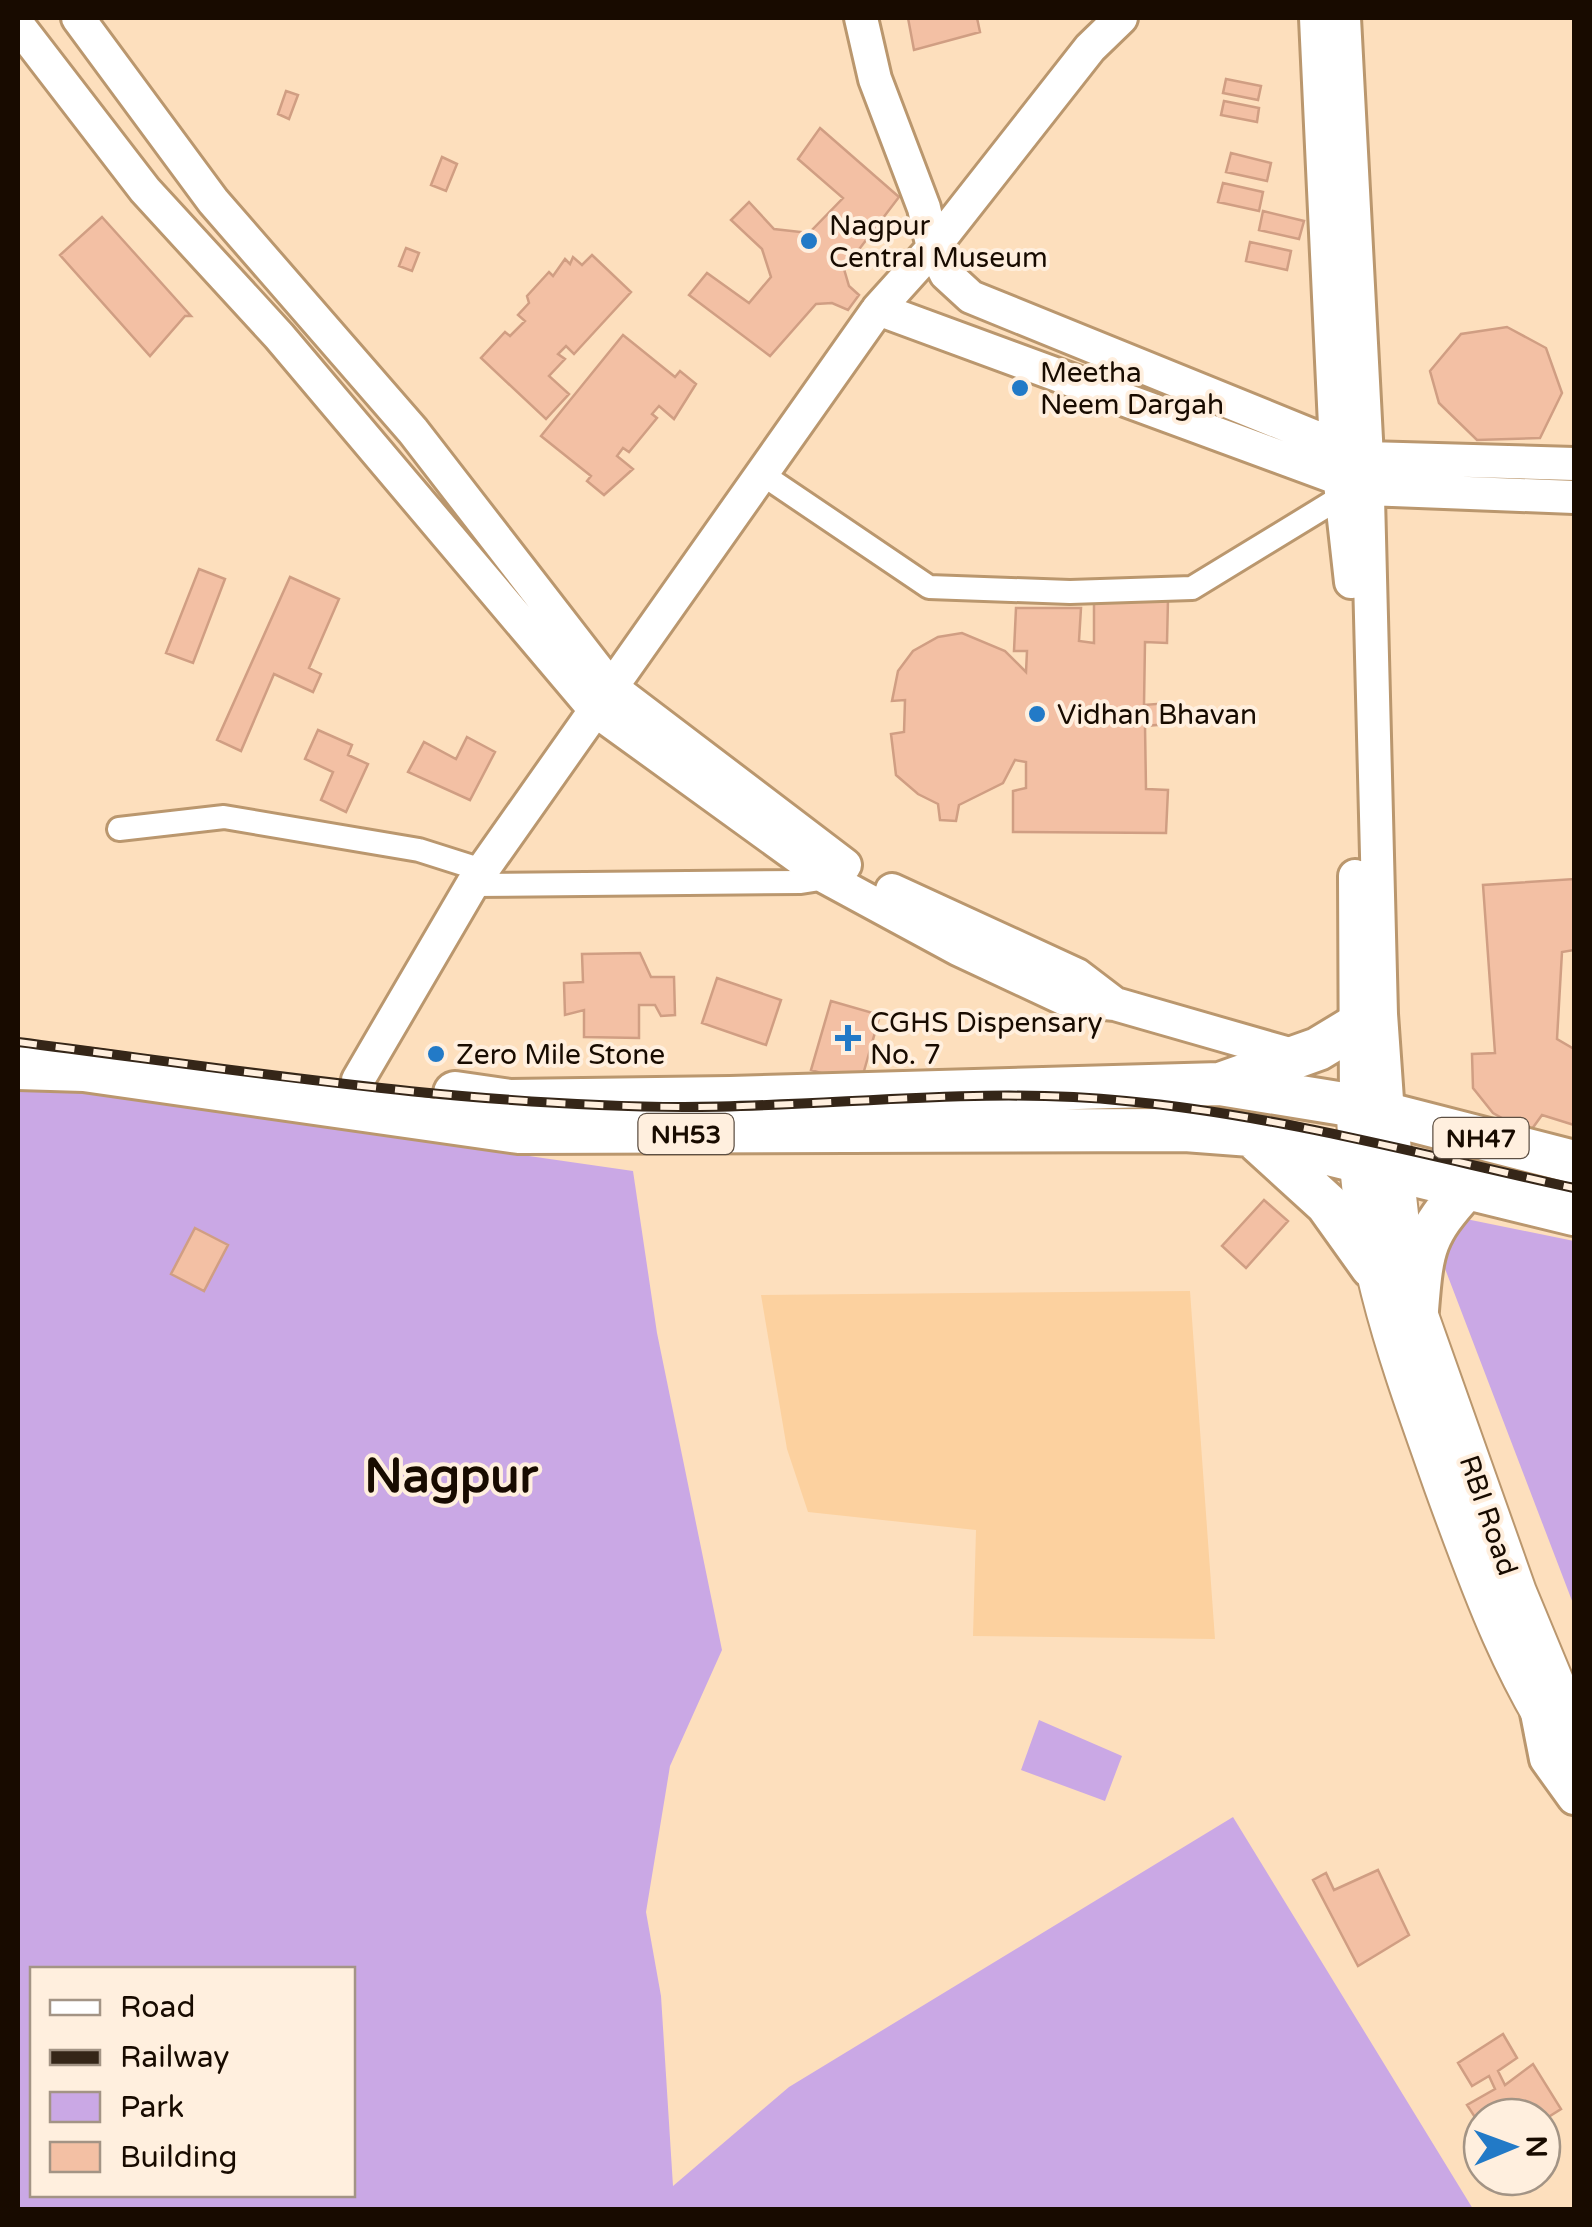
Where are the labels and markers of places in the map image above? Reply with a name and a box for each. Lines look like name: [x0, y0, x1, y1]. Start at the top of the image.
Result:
place label: Nagpur Central Museum: [829, 209, 1048, 275]
marker: Nagpur Central Museum: [798, 230, 820, 252]
place label: Meetha Neem Dargah: [1040, 356, 1224, 422]
marker: Meetha Neem Dargah: [1009, 377, 1031, 399]
place label: Vidhan Bhavan: [1057, 698, 1257, 732]
marker: Vidhan Bhavan: [1026, 703, 1048, 725]
place label: CGHS Dispensary No. 7: [870, 1006, 1102, 1072]
marker: CGHS Dispensary No. 7: [835, 1025, 861, 1051]
place label: Zero Mile Stone: [456, 1038, 665, 1072]
marker: Zero Mile Stone: [425, 1043, 447, 1065]

